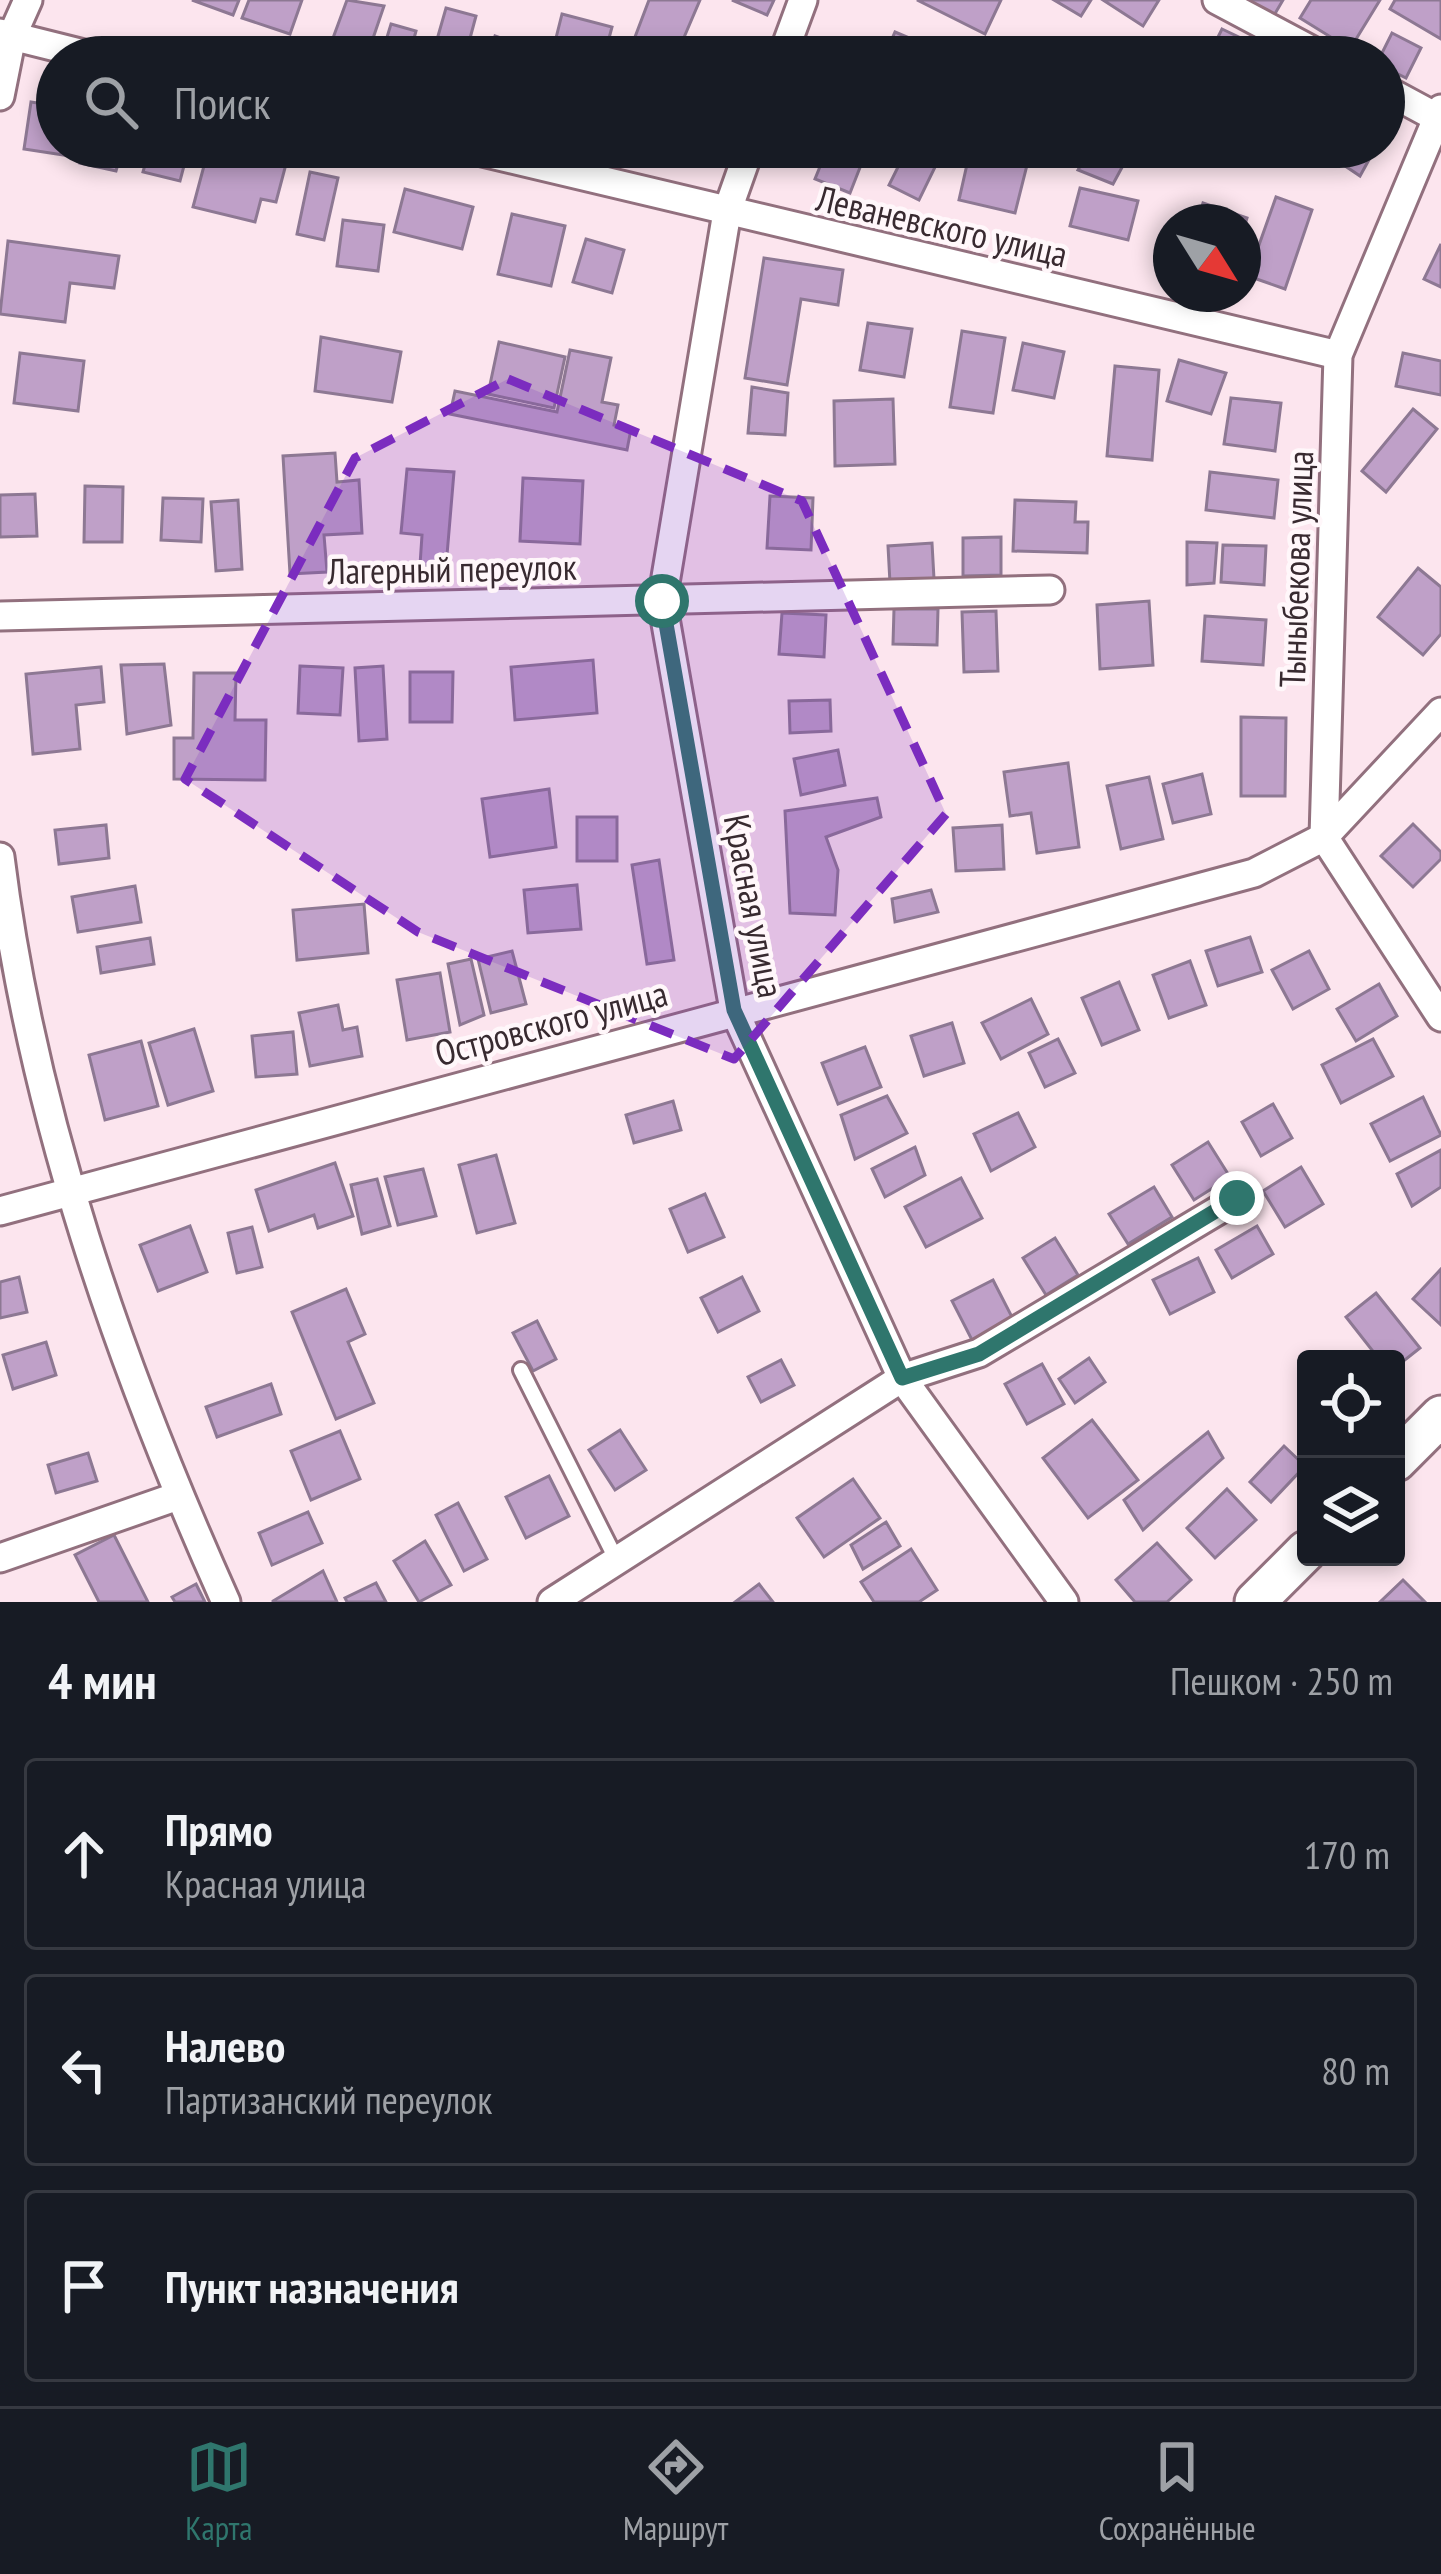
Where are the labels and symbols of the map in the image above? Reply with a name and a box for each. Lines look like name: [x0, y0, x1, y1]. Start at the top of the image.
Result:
street label: Леваневского улица: [811, 174, 1072, 277]
north arrow: [1153, 204, 1261, 312]
street label: Тыныбекова улица: [1268, 450, 1323, 688]
street label: Лагерный переулок: [326, 543, 577, 594]
route start: [635, 574, 689, 628]
street label: Красная улица: [714, 810, 795, 1002]
street label: Островского улица: [430, 969, 672, 1076]
route end: [1210, 1171, 1264, 1225]

